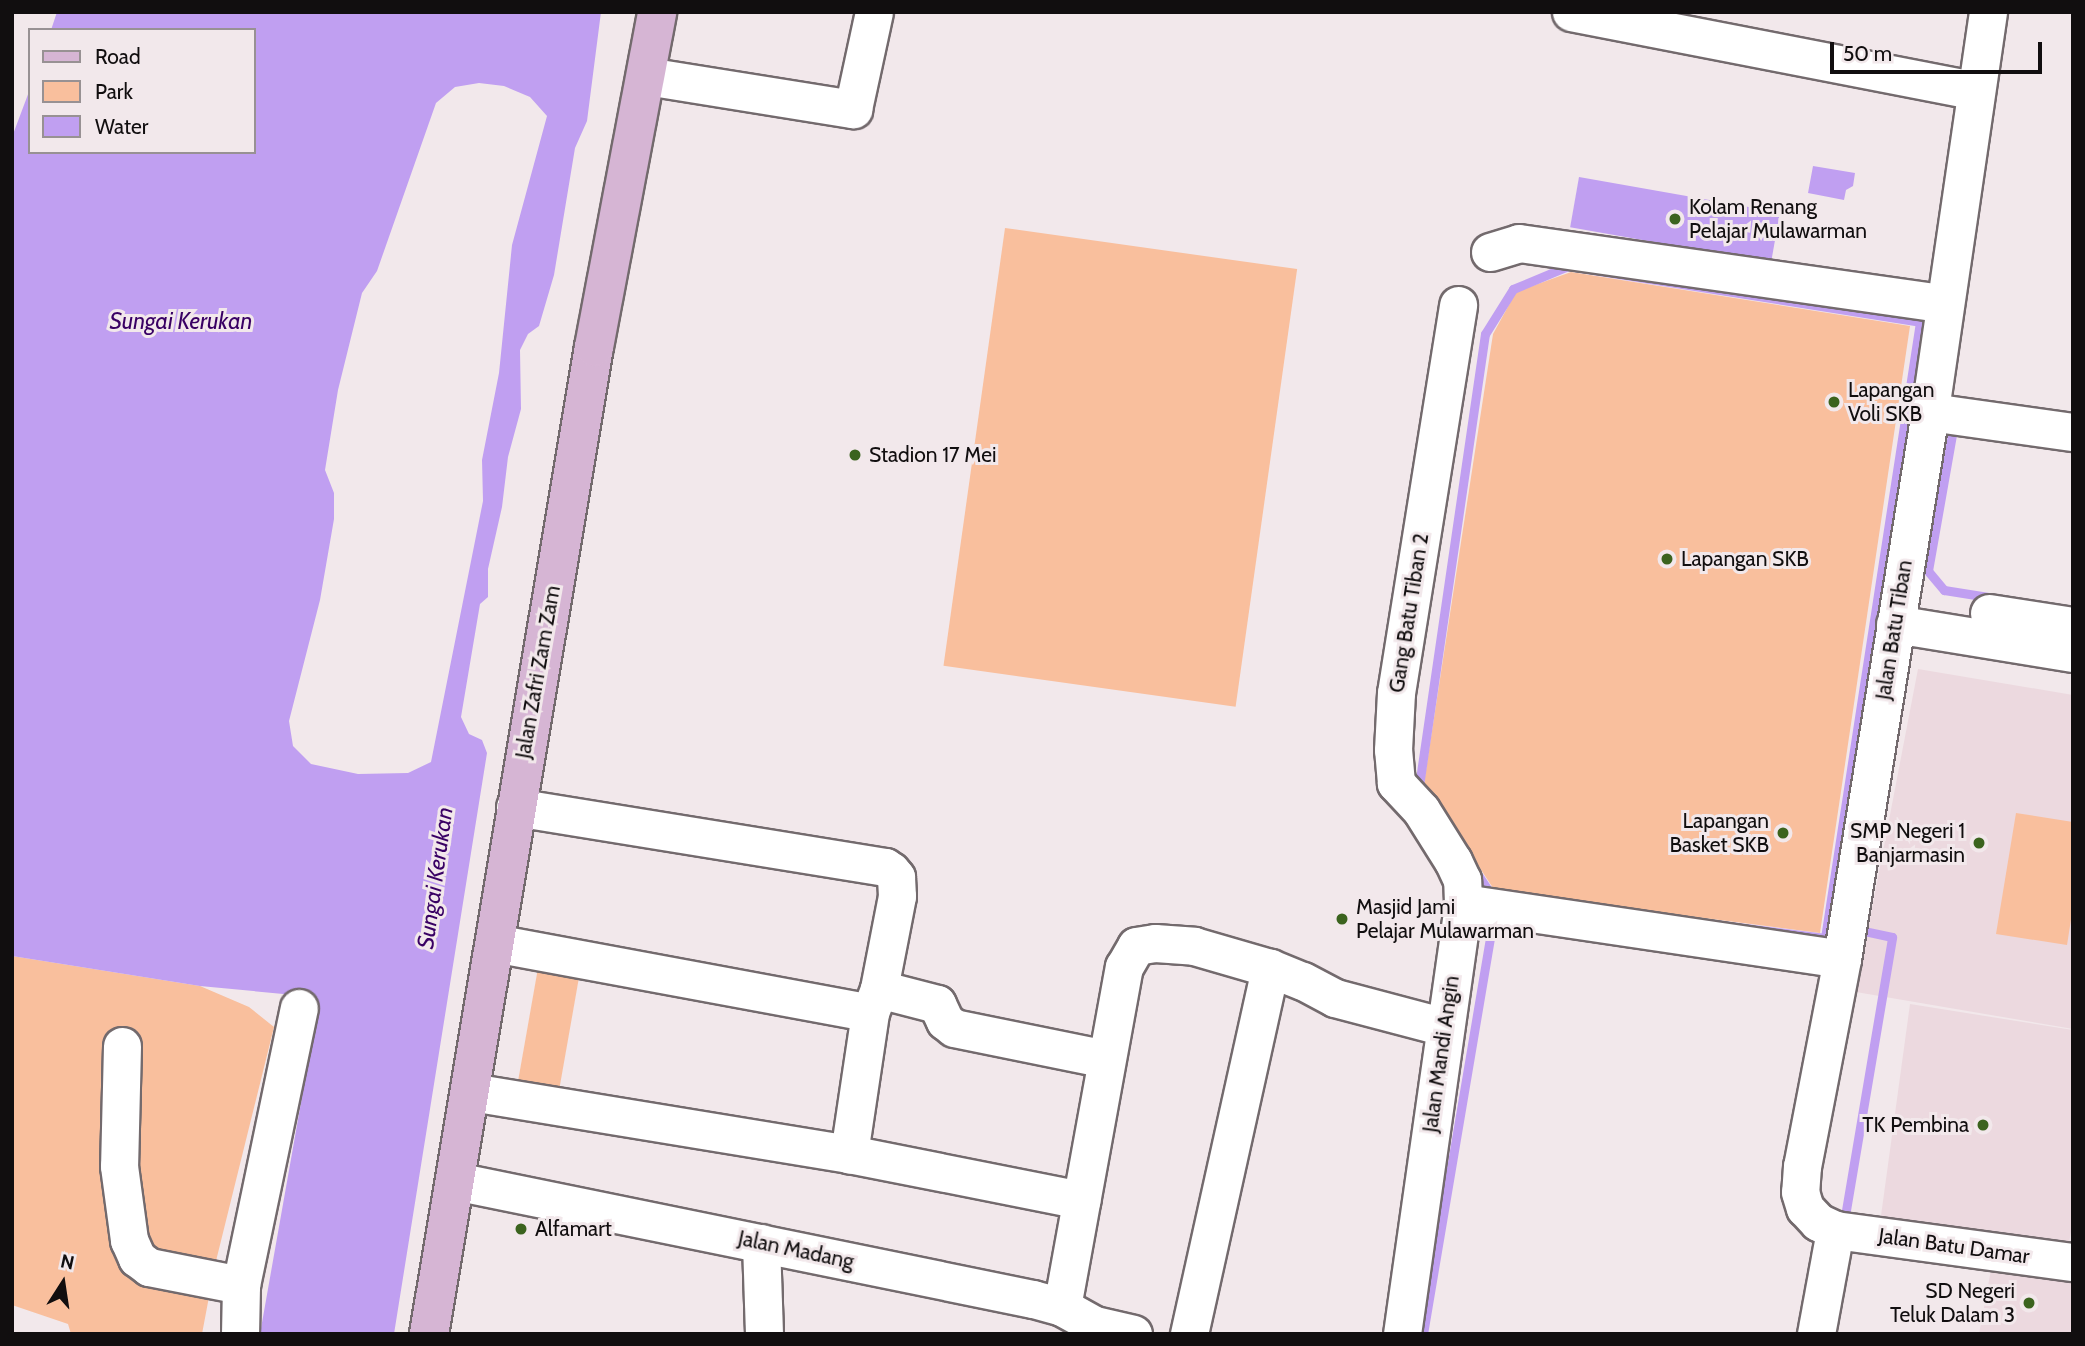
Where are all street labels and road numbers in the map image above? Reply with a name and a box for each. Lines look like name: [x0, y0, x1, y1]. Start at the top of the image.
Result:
street label: Gang Batu Tiban 2: [1384, 532, 1434, 694]
street label: Jalan Batu Tiban: [1871, 558, 1917, 702]
street label: Jalan Zafri Zam Zam: [510, 584, 566, 760]
street label: Jalan Mandi Angin: [1418, 974, 1464, 1134]
street label: Jalan Batu Damar: [1877, 1223, 2031, 1269]
street label: Jalan Madang: [736, 1225, 856, 1275]

